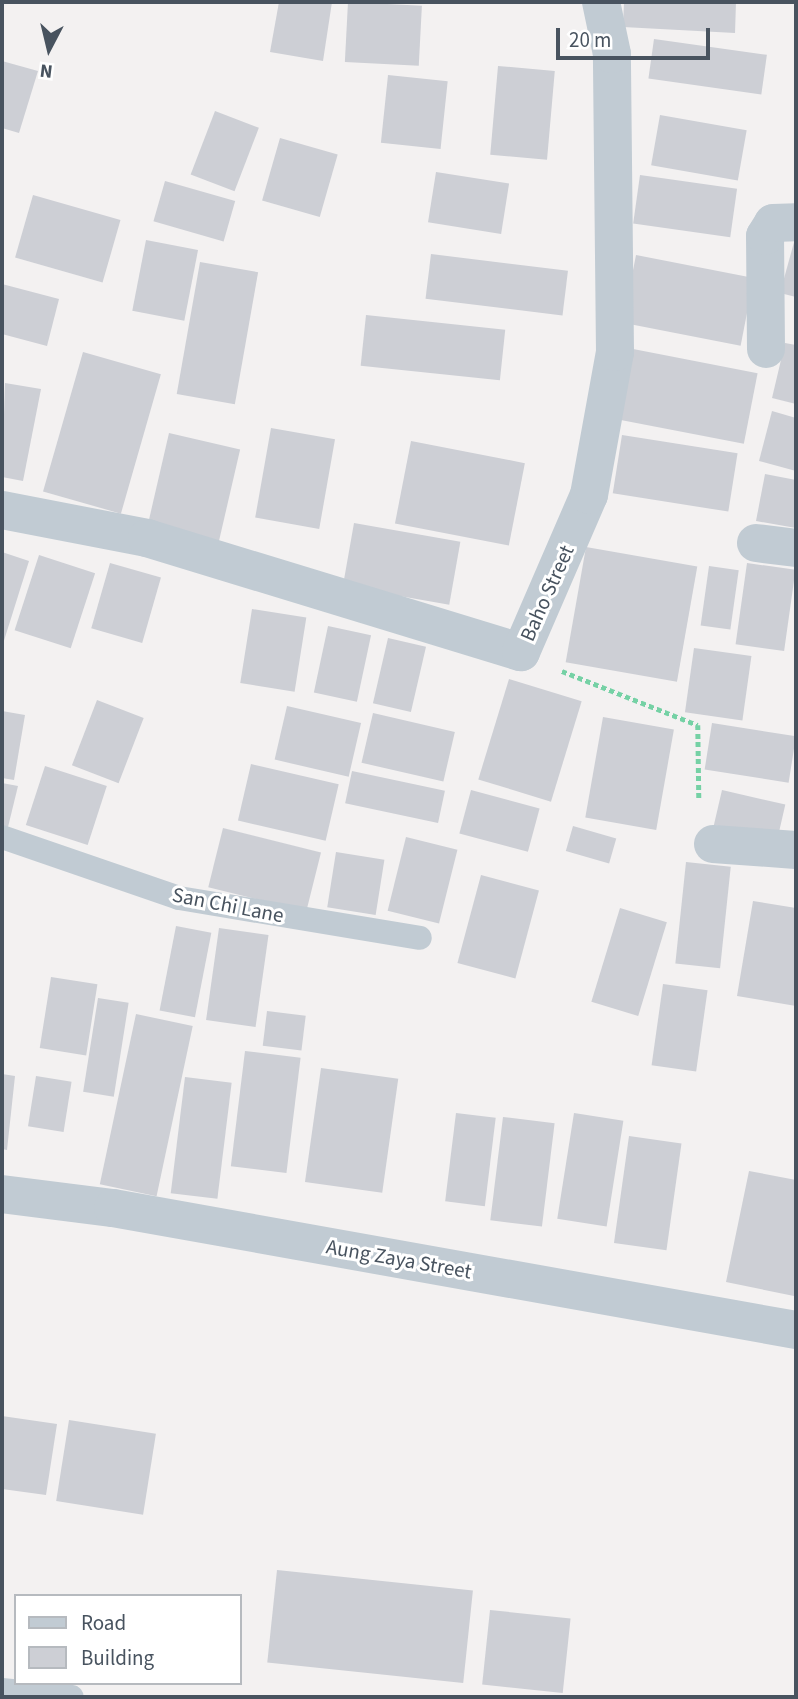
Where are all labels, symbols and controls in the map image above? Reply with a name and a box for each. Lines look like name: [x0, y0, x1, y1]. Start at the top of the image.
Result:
north arrow: [14, 14, 84, 84]
scale bar: [560, 14, 714, 58]
text: 20 m: [569, 25, 611, 55]
text: N: [38, 56, 54, 85]
street label: Baho Street: [515, 541, 579, 645]
street label: San Chi Lane: [170, 882, 286, 928]
street label: Aung Zaya Street: [324, 1234, 474, 1284]
legend: [14, 1594, 242, 1685]
text: Road: [81, 1608, 126, 1638]
text: Building: [81, 1643, 154, 1673]

